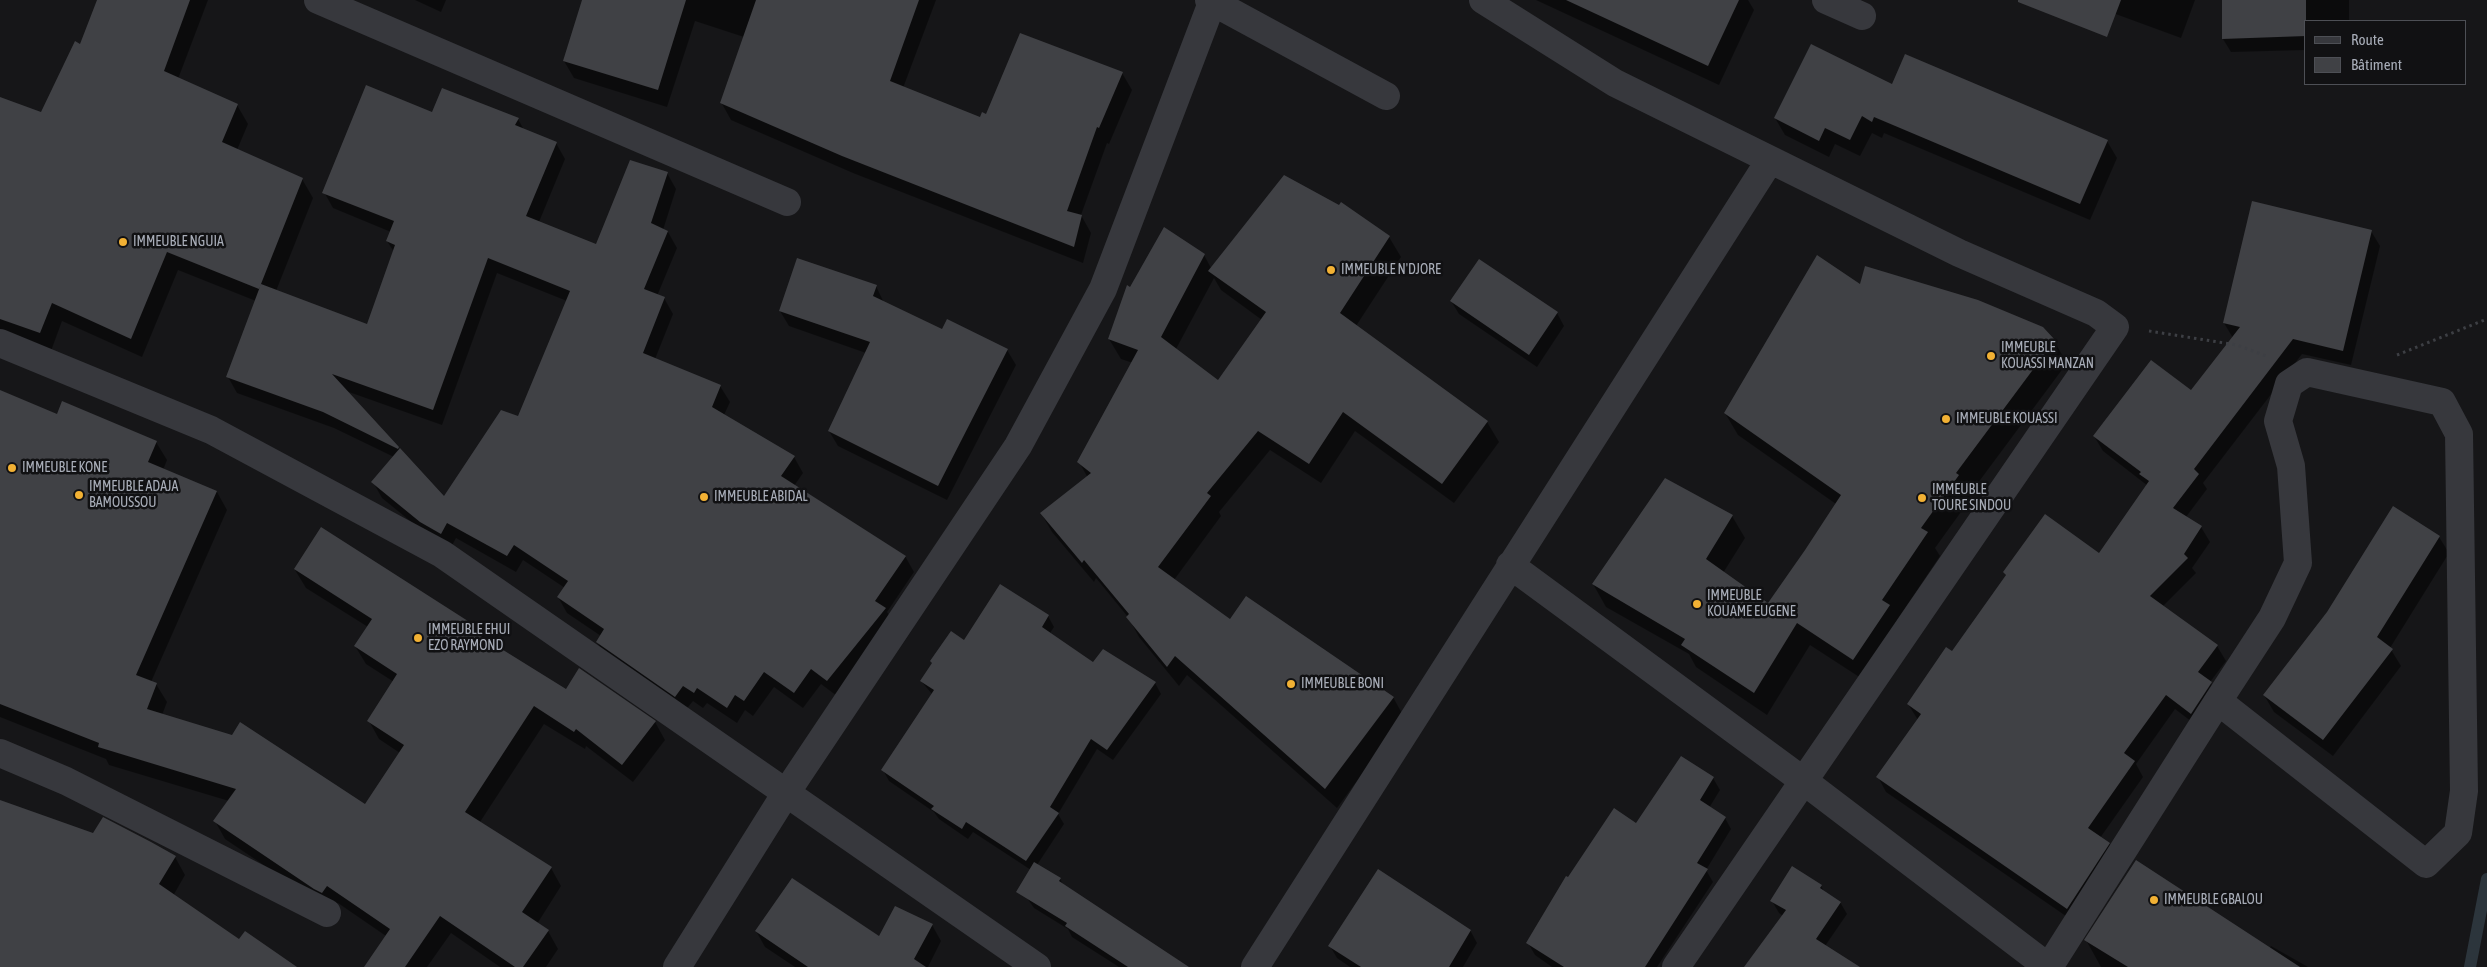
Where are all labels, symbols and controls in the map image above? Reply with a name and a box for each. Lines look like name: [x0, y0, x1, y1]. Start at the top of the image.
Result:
legend: [2304, 20, 2467, 85]
text: Route: [2351, 31, 2384, 48]
text: Bâtiment: [2351, 56, 2402, 73]
place label: IMMEUBLE NGUIA: [133, 234, 224, 250]
marker: IMMEUBLE NGUIA: [117, 236, 129, 248]
place label: IMMEUBLE N'DJORE: [1341, 262, 1441, 278]
marker: IMMEUBLE N'DJORE: [1325, 264, 1337, 276]
place label: IMMEUBLE KOUASSI MANZAN: [2001, 340, 2094, 372]
marker: IMMEUBLE KOUASSI MANZAN: [1985, 350, 1997, 362]
place label: IMMEUBLE KOUASSI: [1956, 411, 2058, 427]
marker: IMMEUBLE KOUASSI: [1940, 413, 1952, 425]
place label: IMMEUBLE KONE: [22, 460, 107, 476]
marker: IMMEUBLE KONE: [6, 462, 18, 474]
place label: IMMEUBLE ADAJA BAMOUSSOU: [89, 479, 178, 512]
place label: IMMEUBLE TOURE SINDOU: [1932, 482, 2011, 514]
marker: IMMEUBLE ADAJA BAMOUSSOU: [73, 489, 85, 501]
place label: IMMEUBLE ABIDAL: [714, 489, 808, 505]
marker: IMMEUBLE ABIDAL: [698, 491, 710, 503]
marker: IMMEUBLE TOURE SINDOU: [1916, 492, 1928, 504]
place label: IMMEUBLE KOUAME EUGENE: [1707, 588, 1796, 620]
marker: IMMEUBLE KOUAME EUGENE: [1691, 598, 1703, 610]
place label: IMMEUBLE EHUI EZO RAYMOND: [428, 622, 510, 654]
marker: IMMEUBLE EHUI EZO RAYMOND: [412, 632, 424, 644]
place label: IMMEUBLE BONI: [1301, 676, 1384, 692]
marker: IMMEUBLE BONI: [1285, 678, 1297, 690]
place label: IMMEUBLE GBALOU: [2164, 892, 2263, 908]
marker: IMMEUBLE GBALOU: [2148, 894, 2160, 906]

